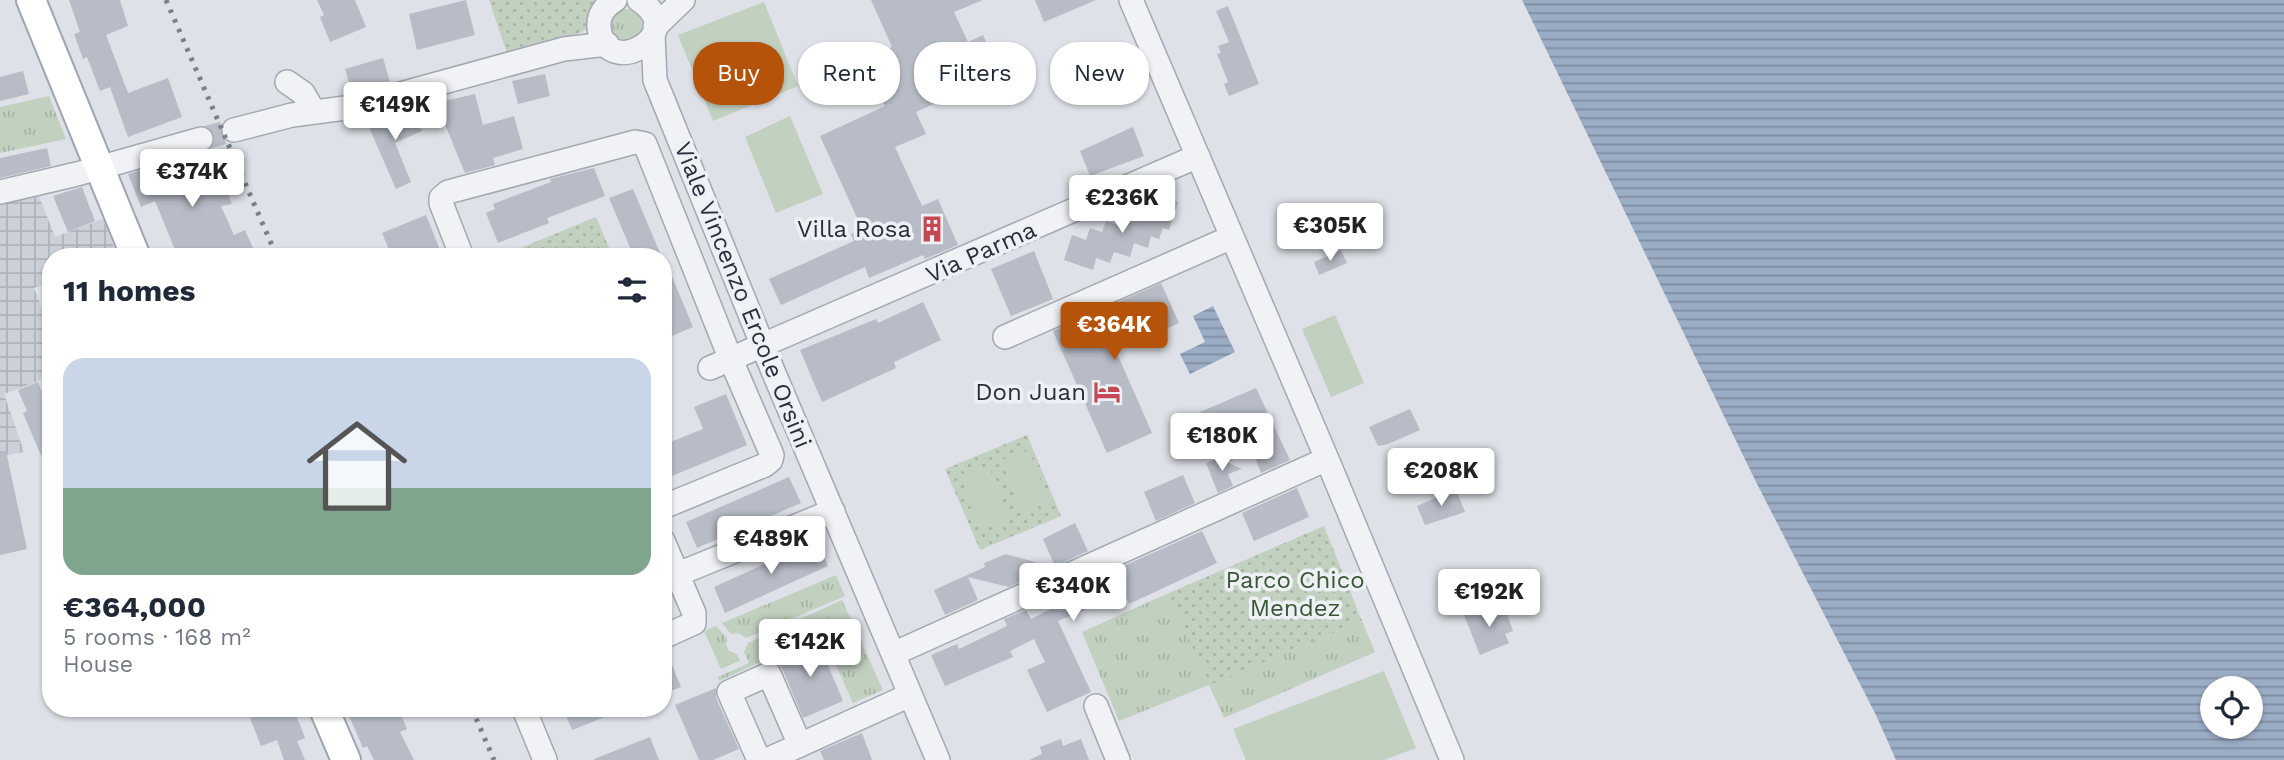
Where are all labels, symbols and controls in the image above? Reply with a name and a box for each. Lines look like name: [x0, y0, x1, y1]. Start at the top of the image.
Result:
chip: Buy: [693, 42, 784, 105]
chip: Rent: [798, 42, 900, 105]
chip: Filters: [914, 42, 1036, 105]
chip: New: [1050, 42, 1149, 105]
pin: €149K: [346, 82, 444, 142]
text: €149K: [359, 91, 431, 118]
street label: Viale Vincenzo Ercole Orsini: [669, 138, 817, 452]
pin: €374K: [143, 150, 241, 209]
text: €374K: [156, 158, 228, 185]
pin: €236K: [1073, 176, 1171, 235]
text: €236K: [1085, 184, 1159, 211]
pin: €305K: [1281, 204, 1379, 263]
text: €305K: [1293, 212, 1367, 239]
building icon: Villa Rosa: [917, 214, 947, 244]
place label: Villa Rosa: [797, 215, 911, 243]
street label: Via Parma: [922, 215, 1040, 289]
icon: filters: [613, 271, 651, 309]
text: 11 homes: [63, 273, 196, 308]
pin: €364K: [1065, 302, 1163, 362]
text: €364K: [1077, 311, 1151, 338]
hotel icon: Don Juan: [1092, 377, 1122, 407]
place label: Don Juan: [975, 378, 1086, 406]
icon: home: [294, 403, 420, 529]
pin: €180K: [1173, 414, 1271, 473]
text: €180K: [1186, 422, 1258, 449]
pin: €208K: [1392, 448, 1490, 508]
text: €208K: [1403, 457, 1479, 484]
pin: €489K: [722, 516, 820, 576]
text: €489K: [733, 525, 809, 552]
pin: €340K: [1024, 564, 1122, 623]
park label: Parco Chico Mendez: [1225, 566, 1365, 622]
pin: €192K: [1440, 570, 1538, 629]
text: €340K: [1035, 572, 1111, 599]
text: €192K: [1454, 578, 1524, 605]
text: €364,000: [63, 589, 206, 624]
pin: €142K: [761, 620, 859, 679]
text: 5 rooms · 168 m²: [63, 624, 251, 651]
text: €142K: [775, 628, 845, 655]
text: House: [63, 651, 133, 678]
map controls: [2200, 676, 2263, 739]
button: locate: [2200, 676, 2263, 739]

